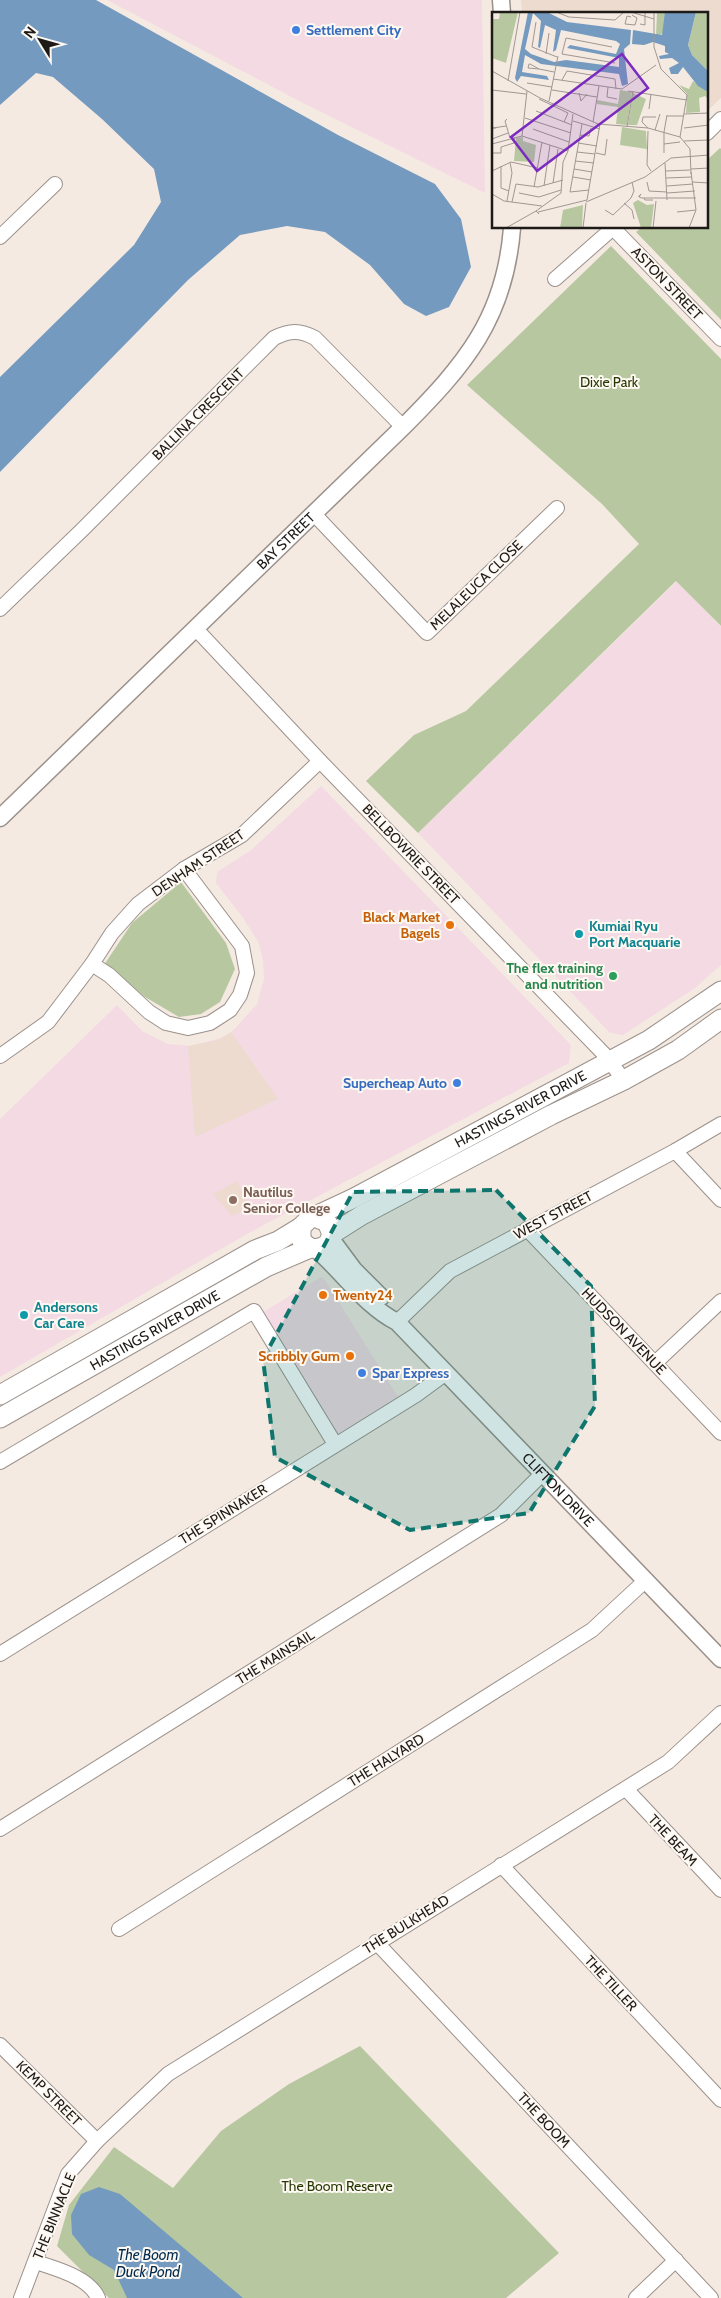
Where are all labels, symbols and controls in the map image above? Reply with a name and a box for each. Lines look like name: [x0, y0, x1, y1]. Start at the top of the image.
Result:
inset map: [492, 12, 708, 229]
north arrow: [15, 15, 65, 65]
place label: Settlement City: [306, 21, 402, 39]
text: N: [19, 23, 40, 42]
marker: Settlement City: [290, 24, 302, 36]
street label: ASTON STREET: [628, 243, 707, 324]
street label: BALLINA CRESCENT: [148, 364, 248, 464]
park label: Dixie Park: [580, 373, 639, 391]
street label: BAY STREET: [253, 508, 319, 573]
street label: MELALEUCA CLOSE: [426, 536, 526, 634]
street label: BELLBOWRIE STREET: [359, 800, 464, 908]
street label: DENHAM STREET: [148, 825, 248, 901]
place label: Black Market Bagels: [363, 908, 440, 942]
place label: Kumiai Ryu Port Macquarie: [589, 917, 681, 951]
marker: Black Market Bagels: [444, 919, 456, 931]
marker: Kumiai Ryu Port Macquarie: [573, 928, 585, 940]
place label: The flex training and nutrition: [506, 959, 603, 993]
marker: The flex training and nutrition: [607, 970, 619, 982]
street label: HASTINGS RIVER DRIVE: [451, 1066, 590, 1151]
place label: Supercheap Auto: [343, 1074, 447, 1092]
marker: Supercheap Auto: [451, 1077, 463, 1089]
place label: Nautilus Senior College: [243, 1183, 330, 1217]
street label: WEST STREET: [510, 1186, 596, 1243]
marker: Nautilus Senior College: [227, 1194, 239, 1206]
street label: HUDSON AVENUE: [578, 1284, 670, 1378]
street label: HASTINGS RIVER DRIVE: [86, 1286, 223, 1374]
place label: Twenty24: [333, 1286, 393, 1304]
marker: Twenty24: [317, 1289, 329, 1301]
place label: Andersons Car Care: [34, 1298, 98, 1332]
marker: Andersons Car Care: [18, 1309, 30, 1321]
place label: Scribbly Gum: [258, 1347, 340, 1365]
marker: Scribbly Gum: [344, 1350, 356, 1362]
place label: Spar Express: [372, 1364, 449, 1382]
marker: Spar Express: [356, 1367, 368, 1379]
street label: CLIFTON DRIVE: [518, 1449, 598, 1531]
street label: THE SPINNAKER: [176, 1479, 271, 1548]
street label: THE MAINSAIL: [232, 1626, 318, 1688]
street label: THE HALYARD: [344, 1729, 428, 1791]
street label: THE BEAM: [644, 1810, 702, 1870]
street label: THE BULKHEAD: [360, 1890, 452, 1958]
street label: THE TILLER: [581, 1951, 642, 2015]
street label: KEMP STREET: [13, 2057, 86, 2130]
street label: THE BOOM: [514, 2088, 574, 2152]
street label: THE BINNACLE: [28, 2170, 80, 2262]
park label: The Boom Reserve: [281, 2177, 393, 2195]
water label: The Boom Duck Pond: [116, 2246, 181, 2281]

